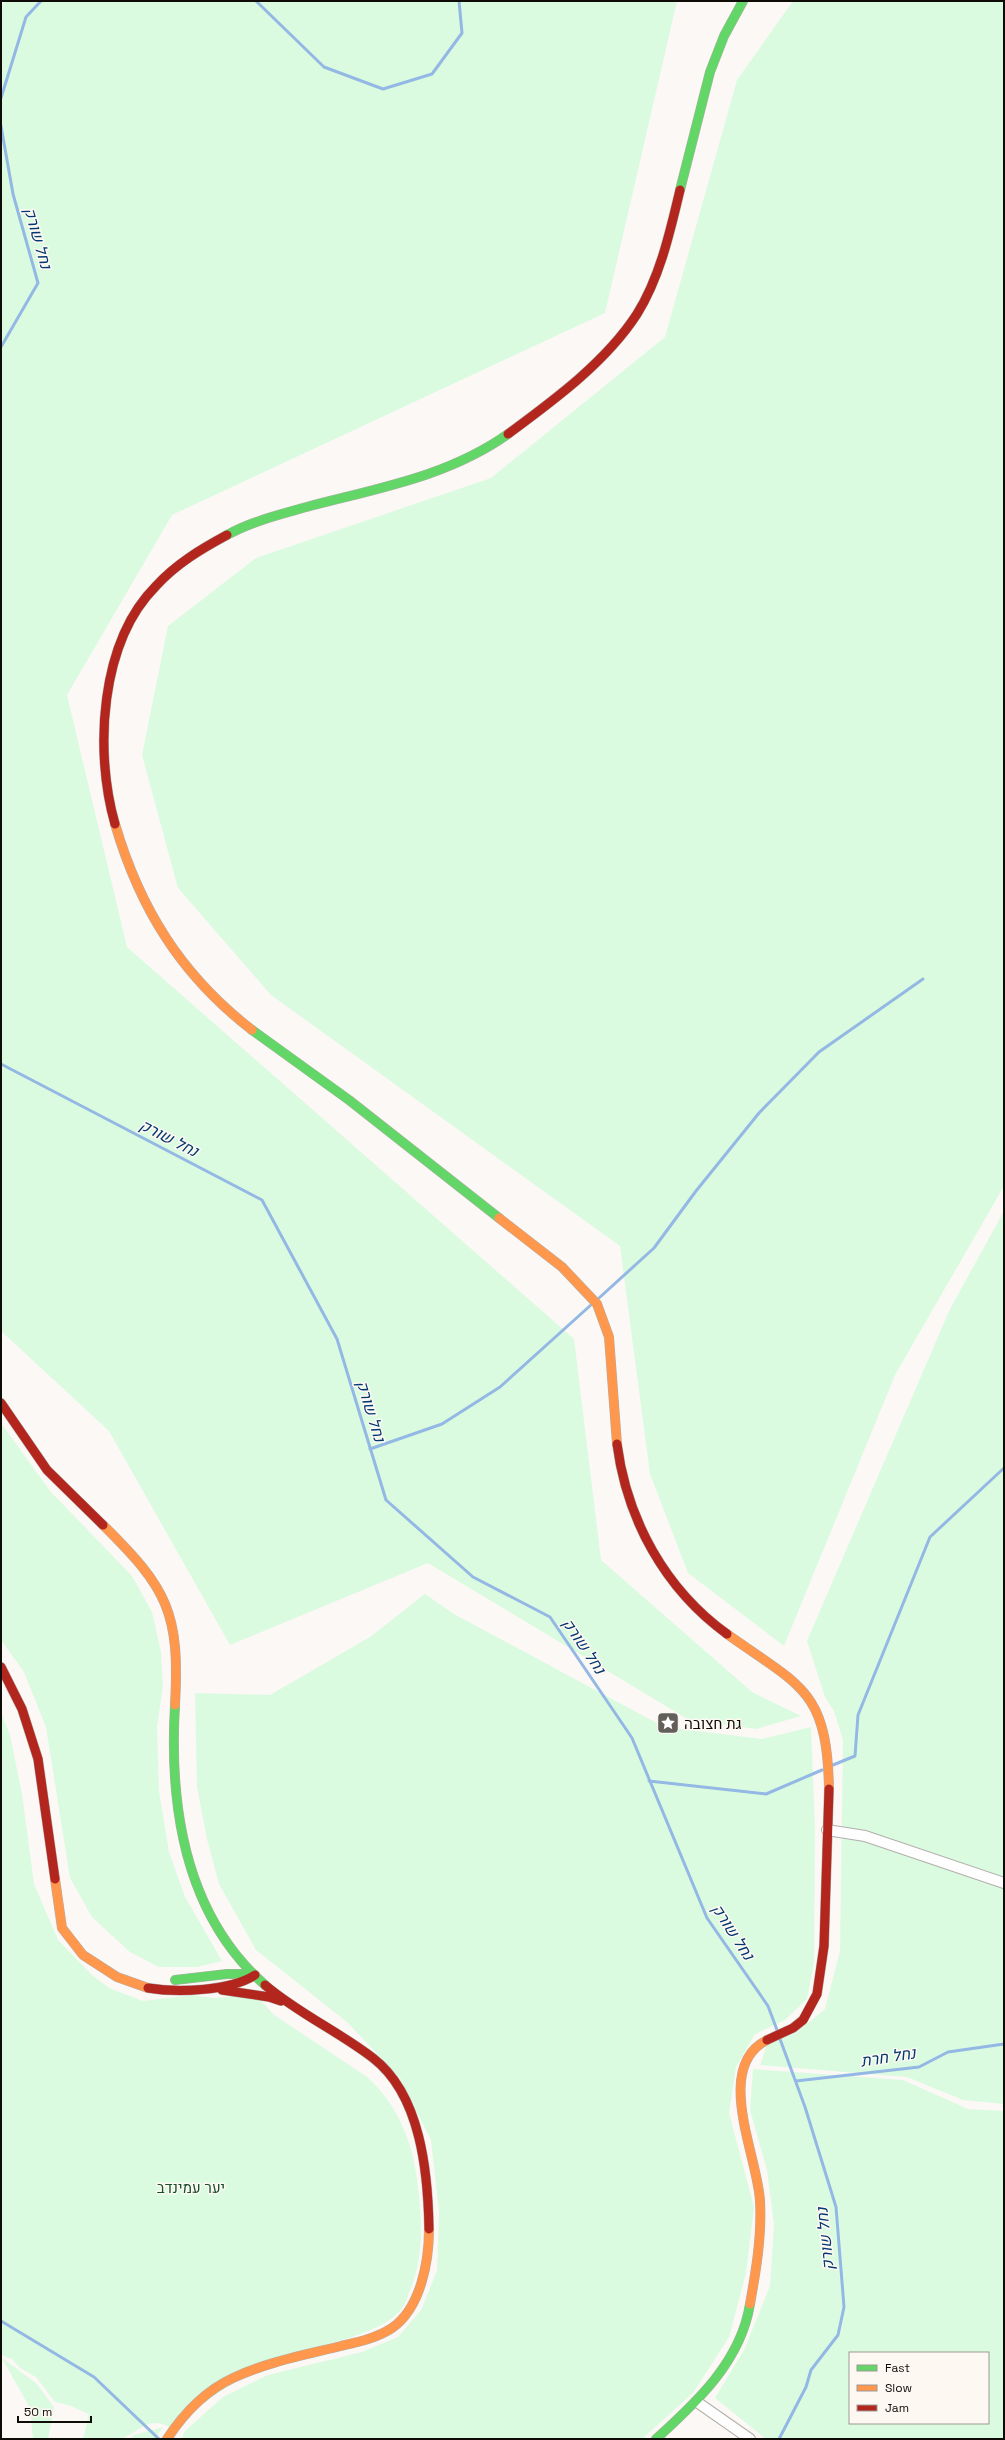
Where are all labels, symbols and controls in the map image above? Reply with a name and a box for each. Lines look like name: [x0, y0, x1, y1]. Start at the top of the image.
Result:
water label: נחל שורק: [19, 205, 57, 272]
water label: נחל שורק: [136, 1114, 203, 1162]
water label: נחל שורק: [352, 1378, 391, 1445]
water label: נחל שורק: [558, 1614, 611, 1679]
place icon: גת חצובה: [655, 1710, 681, 1736]
place label: גת חצובה: [684, 1714, 742, 1733]
water label: נחל שורק: [707, 1900, 760, 1965]
water label: נחל חרת: [859, 2042, 918, 2072]
park label: יער עמינדב: [157, 2178, 225, 2197]
water label: נחל שורק: [811, 2205, 839, 2271]
legend: [849, 2352, 989, 2424]
text: Fast: [885, 2360, 910, 2376]
text: Slow: [885, 2380, 912, 2396]
scale bar: [18, 2398, 91, 2424]
text: Jam: [885, 2400, 909, 2416]
text: 50 m: [24, 2404, 52, 2420]

